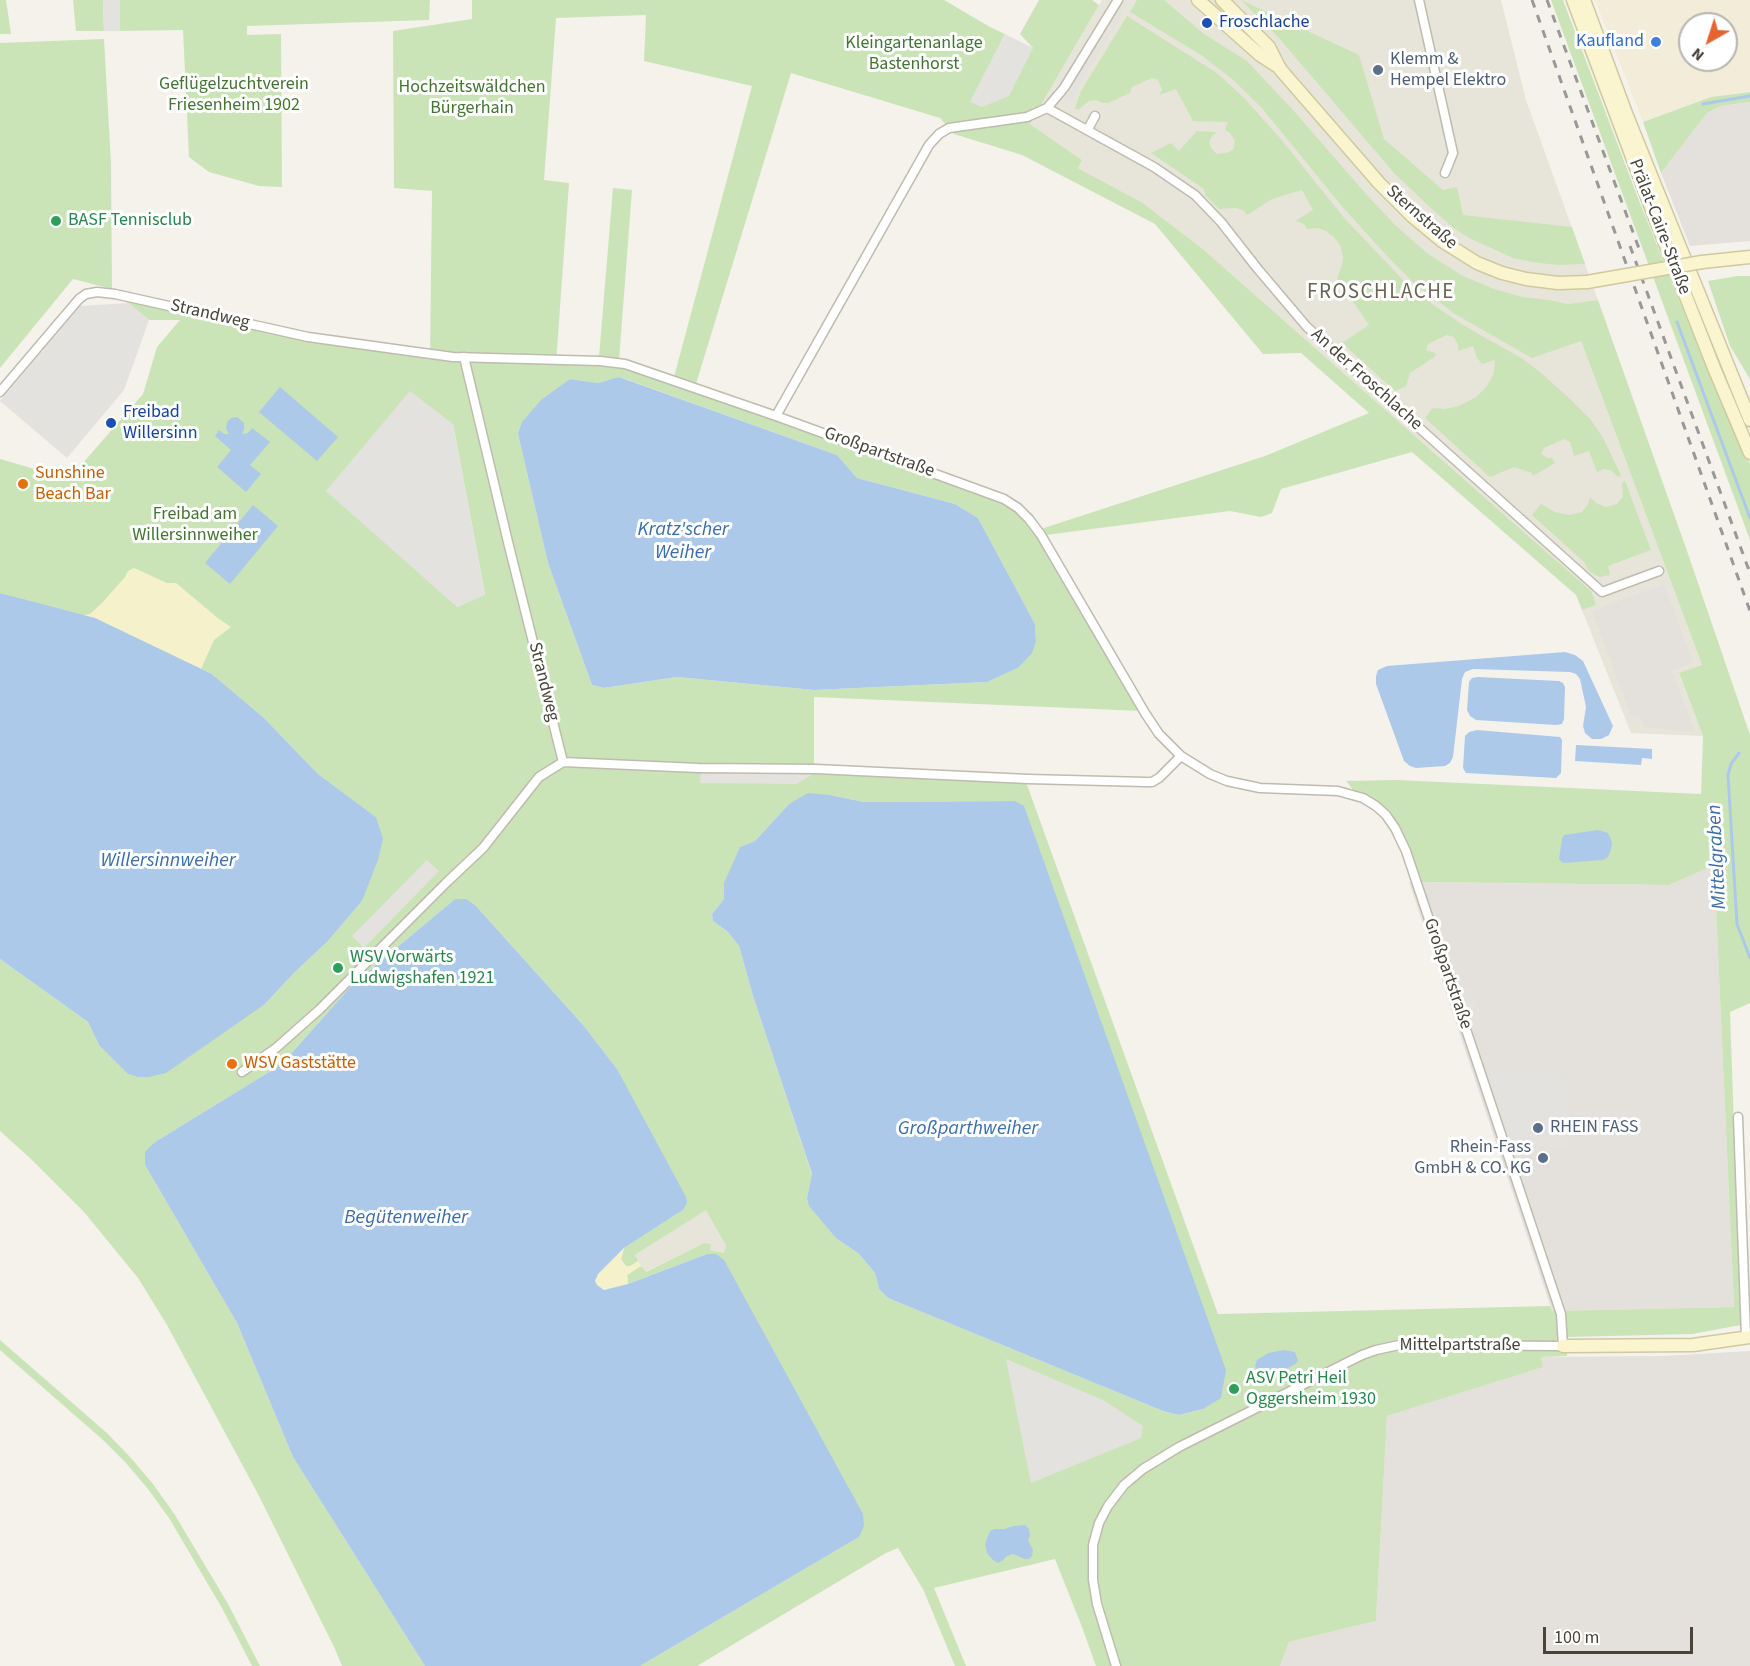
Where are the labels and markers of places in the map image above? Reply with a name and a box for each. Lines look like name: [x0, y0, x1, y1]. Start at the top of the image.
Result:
place label: Froschlache: [1219, 12, 1309, 34]
marker: Froschlache: [1200, 16, 1214, 30]
place label: Kaufland: [1576, 31, 1644, 53]
marker: Kaufland: [1649, 35, 1663, 49]
place label: Klemm & Hempel Elektro: [1390, 49, 1506, 92]
marker: Klemm & Hempel Elektro: [1371, 63, 1385, 77]
place label: BASF Tennisclub: [68, 210, 192, 232]
marker: BASF Tennisclub: [49, 214, 63, 228]
place label: Freibad Willersinn: [123, 402, 198, 444]
marker: Freibad Willersinn: [104, 416, 118, 430]
place label: Sunshine Beach Bar: [35, 463, 111, 506]
marker: Sunshine Beach Bar: [16, 477, 30, 491]
place label: WSV Vorwärts Ludwigshafen 1921: [350, 947, 494, 990]
marker: WSV Vorwärts Ludwigshafen 1921: [331, 961, 345, 975]
place label: WSV Gaststätte: [244, 1053, 356, 1075]
marker: WSV Gaststätte: [225, 1057, 239, 1071]
place label: RHEIN FASS: [1550, 1117, 1638, 1139]
marker: RHEIN FASS: [1531, 1121, 1545, 1135]
place label: Rhein-Fass GmbH & CO. KG: [1414, 1137, 1531, 1180]
marker: Rhein-Fass GmbH & CO. KG: [1536, 1151, 1550, 1165]
place label: ASV Petri Heil Oggersheim 1930: [1246, 1368, 1376, 1410]
marker: ASV Petri Heil Oggersheim 1930: [1227, 1382, 1241, 1396]

